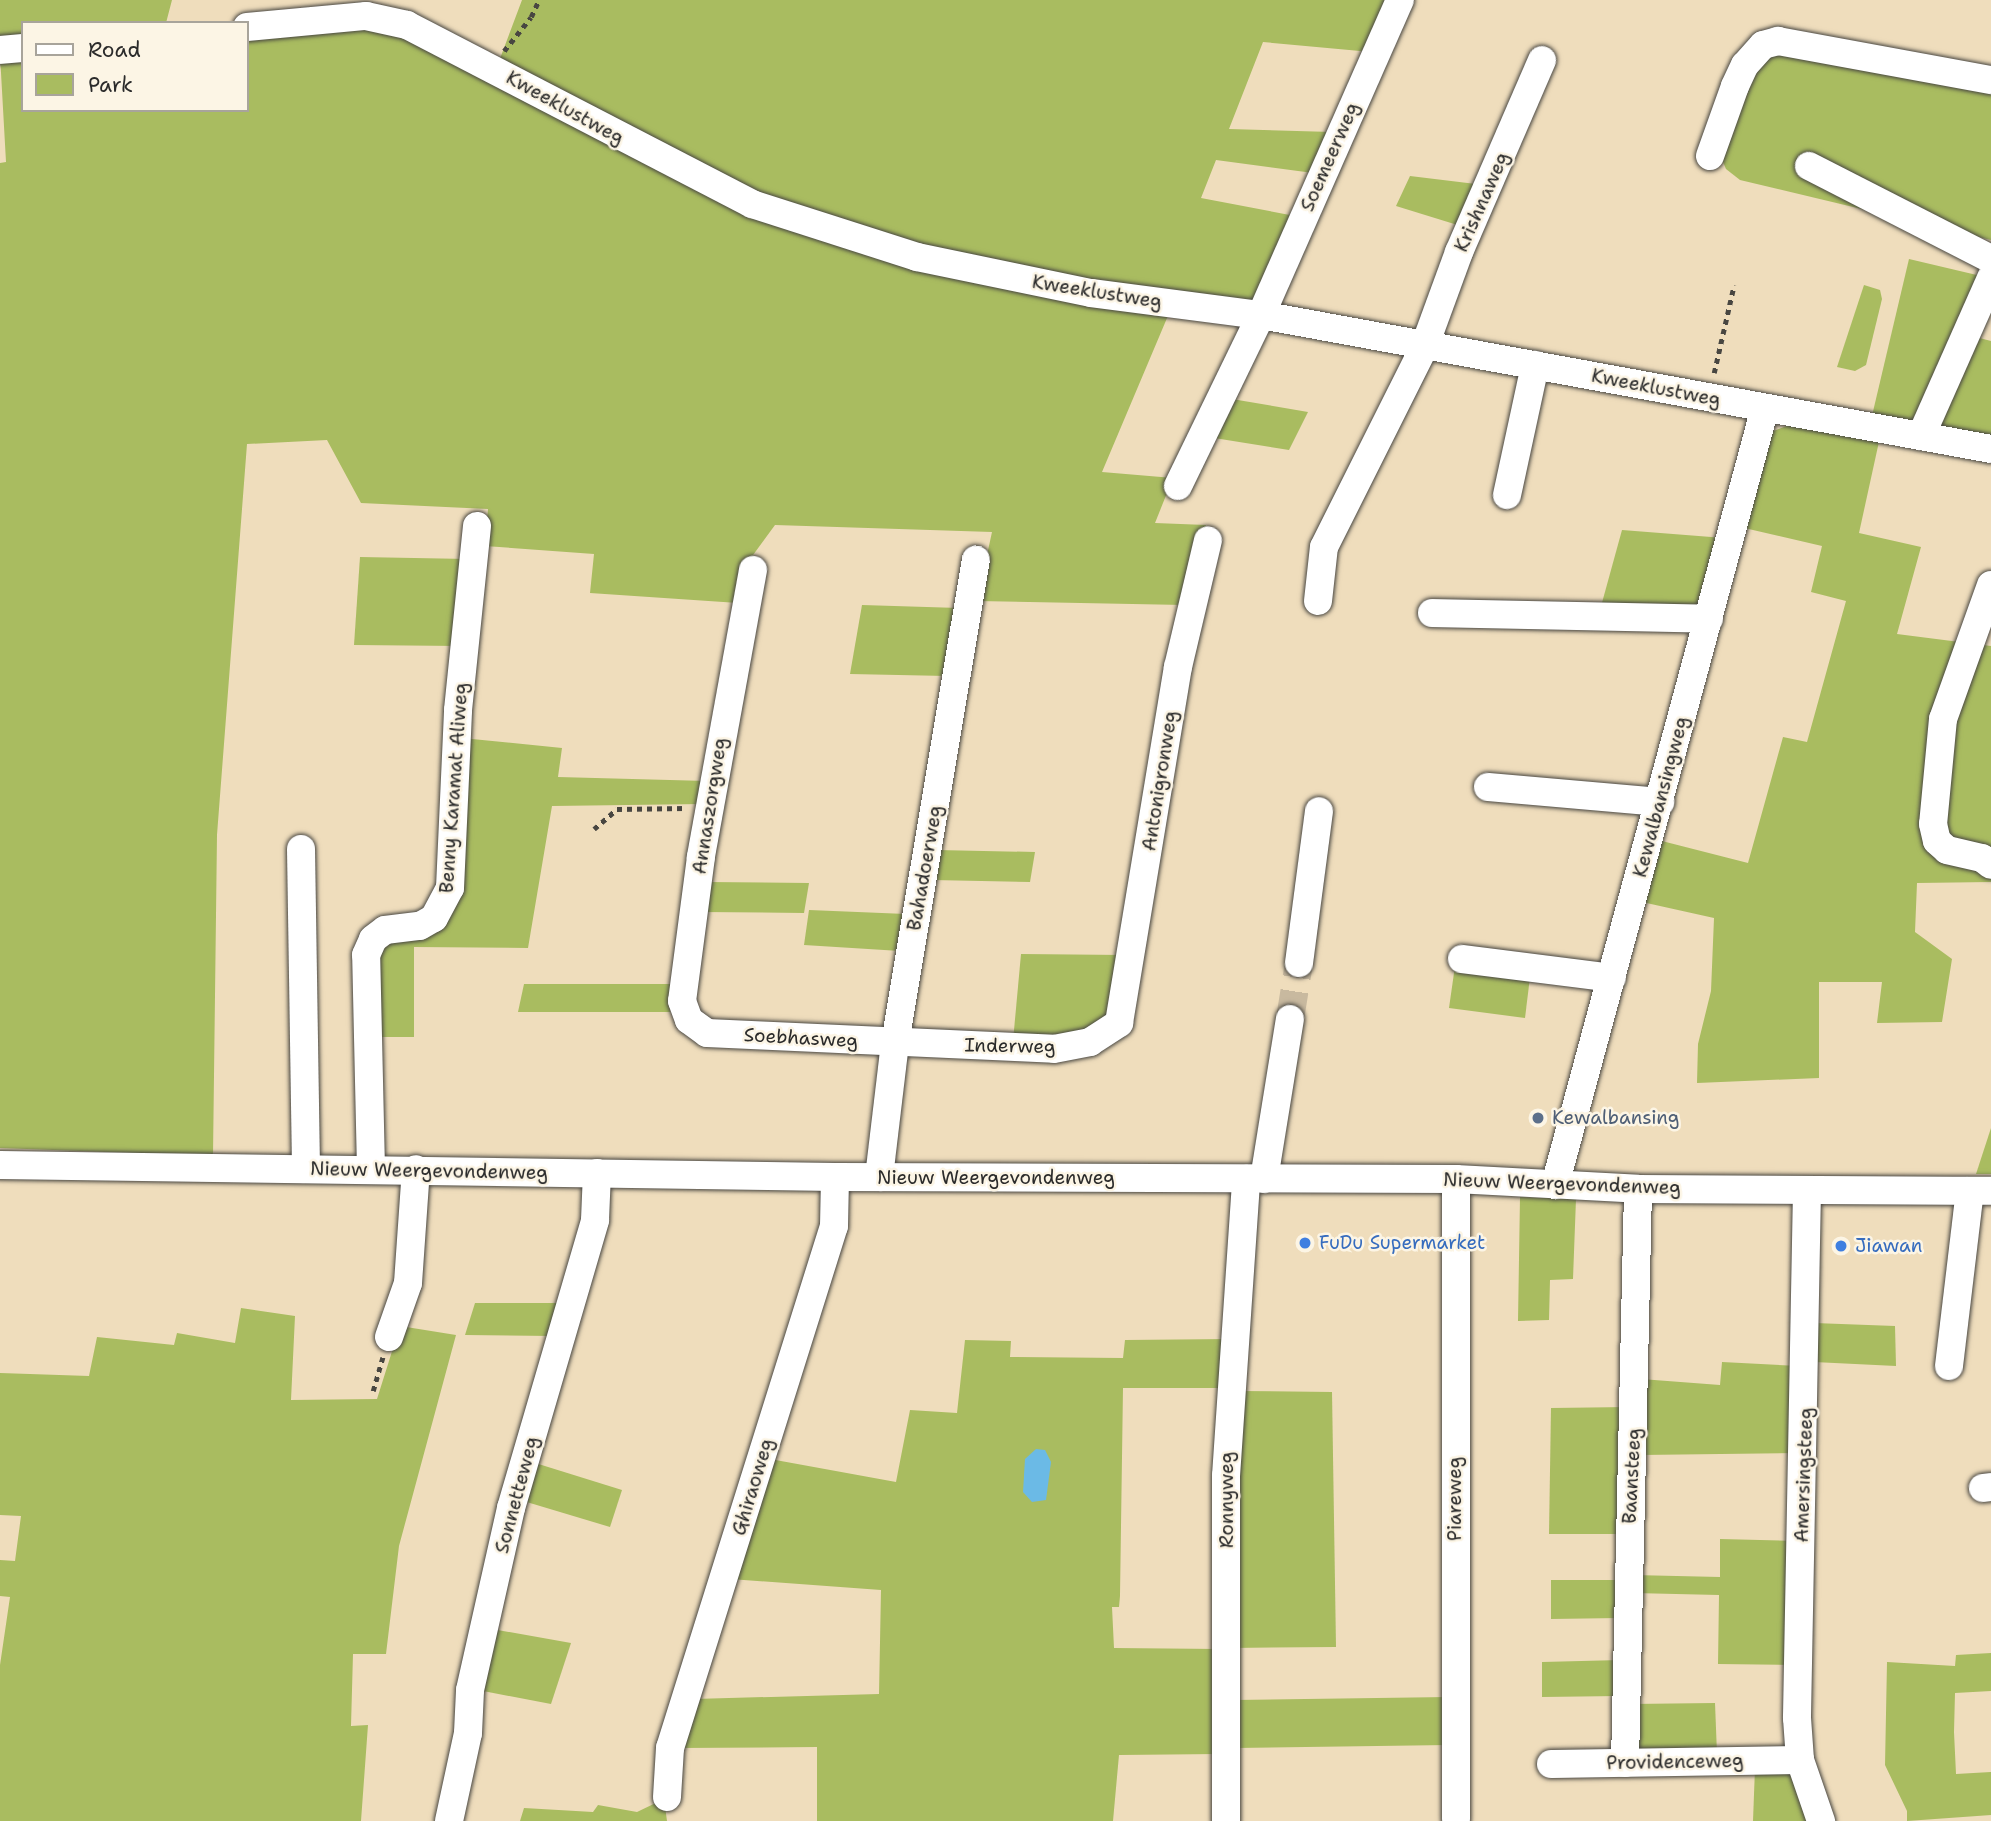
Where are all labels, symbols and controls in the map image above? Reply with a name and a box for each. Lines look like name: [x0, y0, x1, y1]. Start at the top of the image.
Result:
legend: [21, 21, 248, 112]
text: Road: [88, 36, 141, 64]
street label: Kweeklustweg: [502, 66, 628, 150]
text: Park: [88, 71, 133, 99]
street label: Soemeerweg: [1296, 99, 1364, 215]
street label: Krishnaweg: [1450, 148, 1514, 256]
street label: Kweeklustweg: [1030, 270, 1164, 314]
street label: Kweeklustweg: [1589, 364, 1723, 412]
street label: Benny Karamat Aliweg: [435, 682, 473, 894]
street label: Antonigronweg: [1138, 709, 1182, 853]
street label: Kewalbansingweg: [1629, 714, 1693, 880]
street label: Annaszorgweg: [688, 736, 732, 876]
street label: Bahadoerweg: [903, 803, 947, 933]
street label: Soebhasweg: [743, 1024, 859, 1052]
street label: Inderweg: [964, 1034, 1056, 1058]
place label: Kewalbansing: [1552, 1107, 1679, 1129]
marker: Kewalbansing: [1530, 1110, 1546, 1126]
street label: Nieuw Weergevondenweg: [310, 1158, 548, 1184]
street label: Nieuw Weergevondenweg: [877, 1167, 1115, 1189]
street label: Nieuw Weergevondenweg: [1443, 1168, 1681, 1200]
place label: FuDu Supermarket: [1319, 1232, 1485, 1254]
marker: FuDu Supermarket: [1297, 1235, 1313, 1251]
place label: Jiawan: [1855, 1235, 1922, 1257]
marker: Jiawan: [1833, 1238, 1849, 1254]
street label: Amersingsteeg: [1790, 1407, 1818, 1543]
street label: Baansteeg: [1618, 1428, 1646, 1524]
street label: Sonnetteweg: [490, 1434, 544, 1556]
street label: Ghiraoweg: [727, 1436, 779, 1538]
street label: Ronnyweg: [1216, 1452, 1238, 1548]
street label: Piareweg: [1444, 1457, 1466, 1541]
street label: Providenceweg: [1606, 1749, 1744, 1775]

